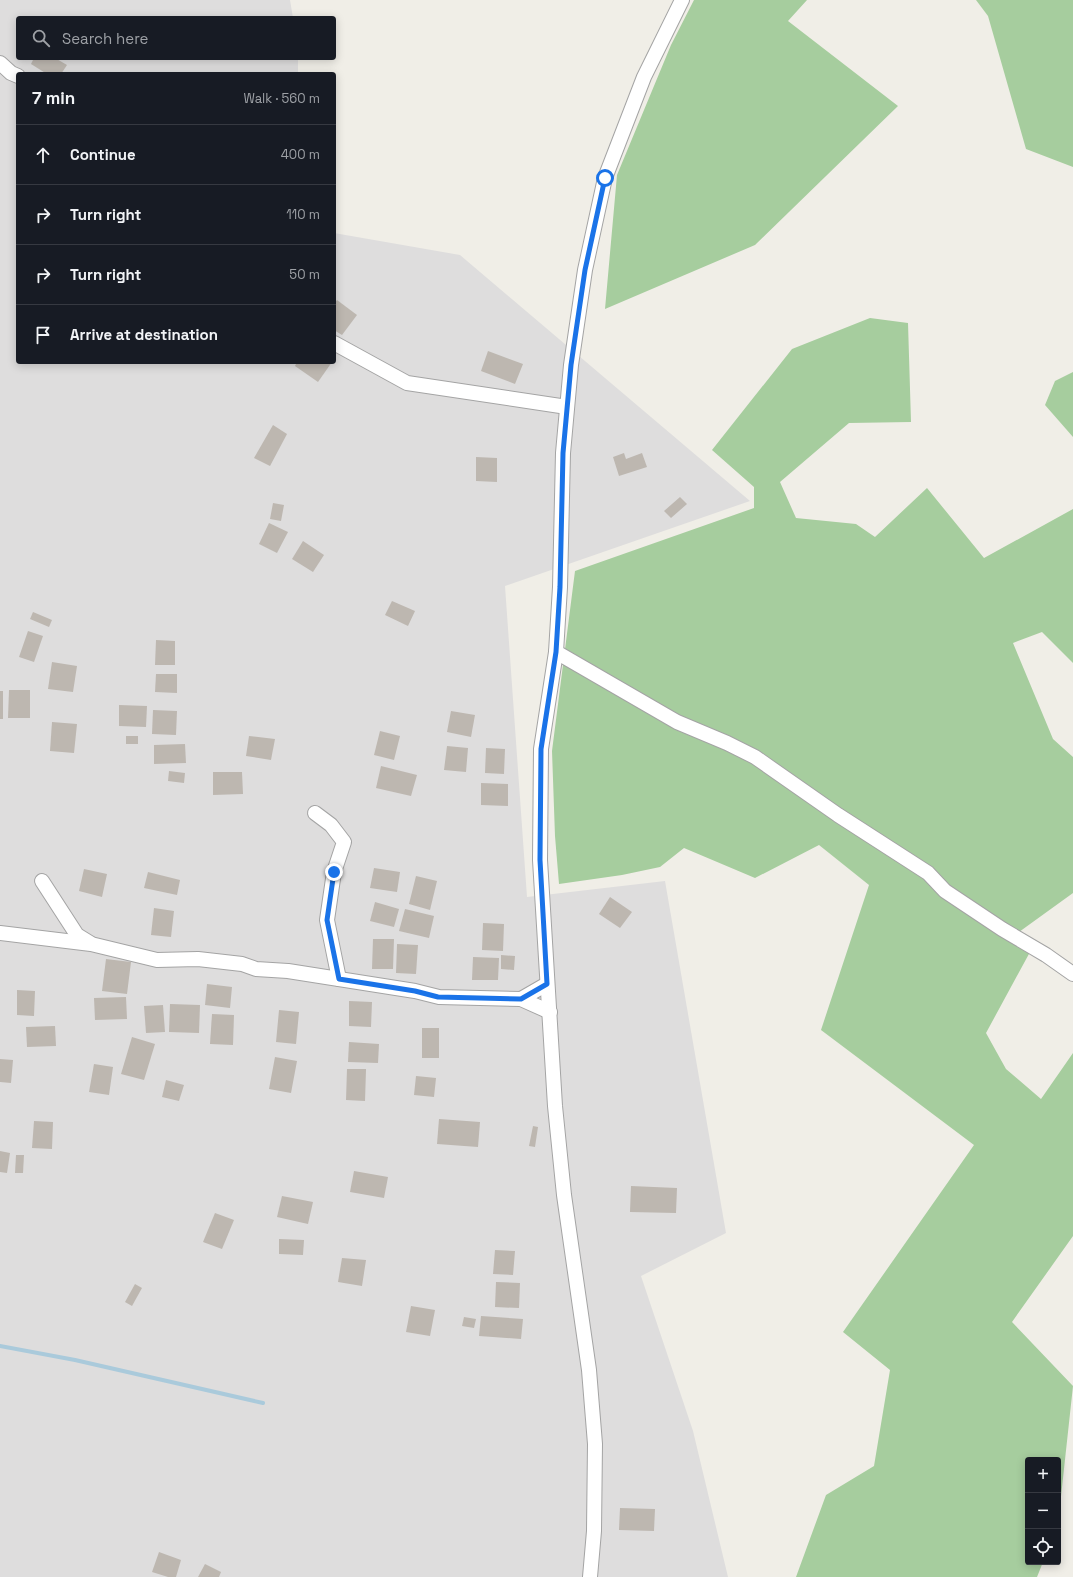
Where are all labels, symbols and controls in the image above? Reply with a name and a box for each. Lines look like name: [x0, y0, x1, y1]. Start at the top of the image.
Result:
search box: [16, 16, 336, 60]
icon: search: [30, 27, 52, 49]
text: Search here: [62, 29, 148, 48]
text: 7 min: [32, 87, 75, 109]
text: Walk · 560 m: [243, 90, 320, 107]
icon: ahead: [32, 144, 54, 166]
text: Continue: [70, 145, 136, 164]
text: 400 m: [281, 146, 320, 163]
route start: [596, 169, 614, 187]
icon: right: [32, 204, 54, 226]
text: Turn right: [70, 205, 141, 224]
text: 110 m: [286, 206, 320, 223]
icon: right: [32, 264, 54, 286]
text: Turn right: [70, 265, 141, 284]
text: 50 m: [289, 266, 320, 283]
icon: arrive: [32, 324, 54, 346]
text: Arrive at destination: [70, 325, 218, 344]
route end: [325, 863, 343, 881]
map controls: [1025, 1457, 1061, 1565]
button: +: [1025, 1457, 1061, 1493]
button: −: [1025, 1493, 1061, 1529]
button: locate: [1025, 1529, 1061, 1565]

